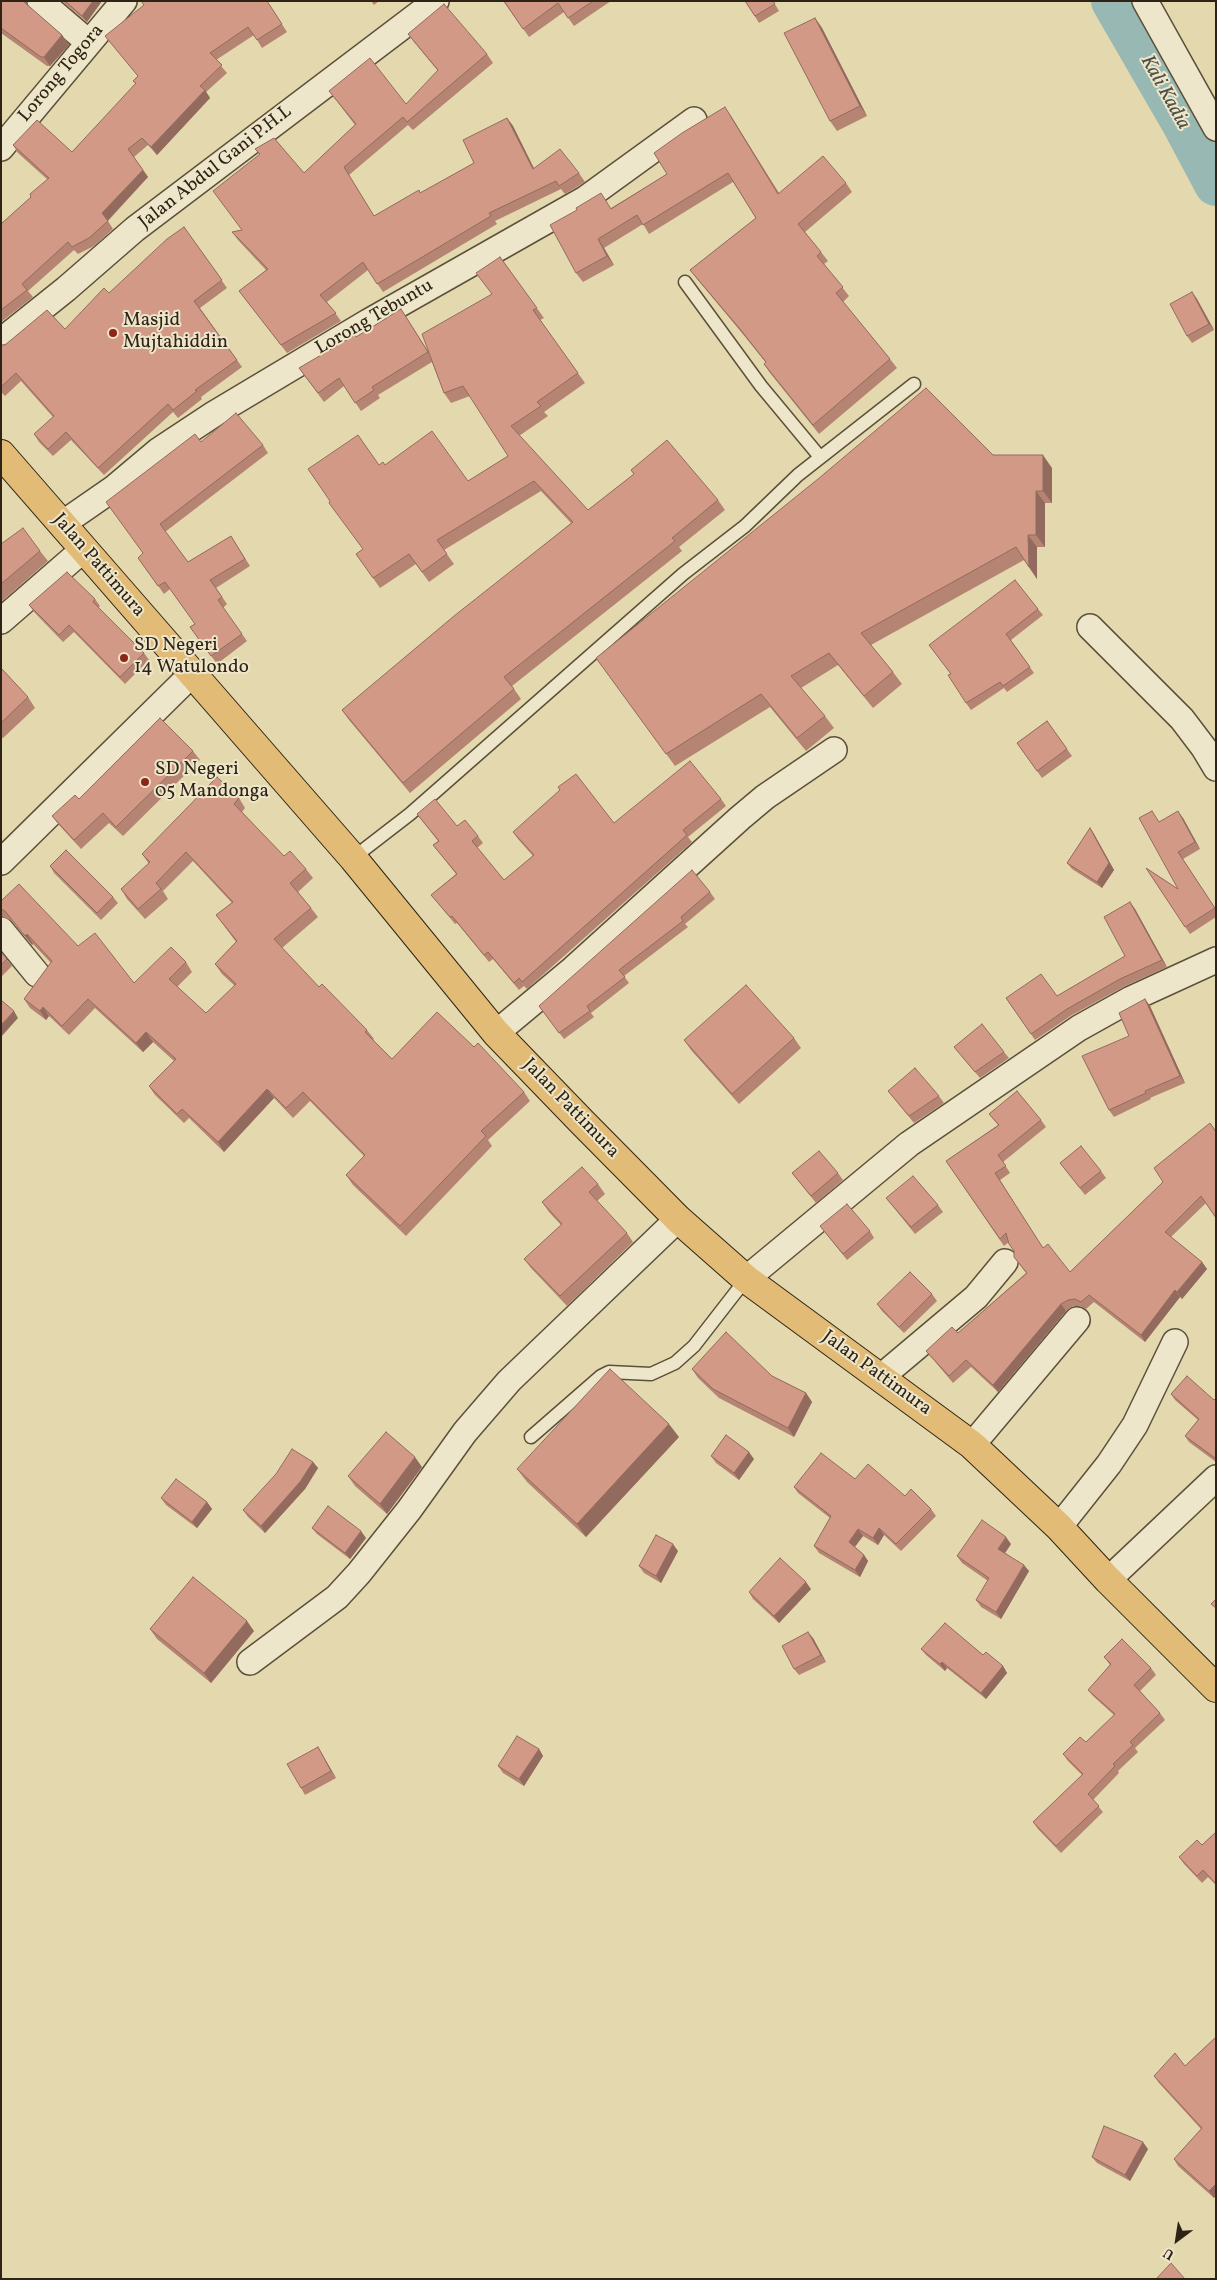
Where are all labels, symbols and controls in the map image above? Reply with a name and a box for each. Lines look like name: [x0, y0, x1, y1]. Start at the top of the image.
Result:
street label: Lorong Togora: [14, 20, 110, 128]
water label: Kali Kadia: [1134, 52, 1194, 134]
street label: Jalan Abdul Gani P.H.L: [135, 101, 297, 235]
street label: Lorong Tebuntu: [312, 275, 438, 361]
place label: Masjid Mujtahiddin: [123, 311, 228, 355]
marker: Masjid Mujtahiddin: [107, 327, 119, 339]
street label: Jalan Pattimura: [47, 509, 149, 623]
place label: SD Negeri 14 Watulondo: [134, 636, 249, 680]
marker: SD Negeri 14 Watulondo: [118, 652, 130, 664]
place label: SD Negeri 05 Mandonga: [155, 760, 269, 804]
marker: SD Negeri 05 Mandonga: [139, 776, 151, 788]
street label: Jalan Pattimura: [517, 1054, 623, 1164]
street label: Jalan Pattimura: [817, 1327, 935, 1421]
north arrow: [1152, 2215, 1202, 2265]
text: U: [1160, 2243, 1178, 2264]

